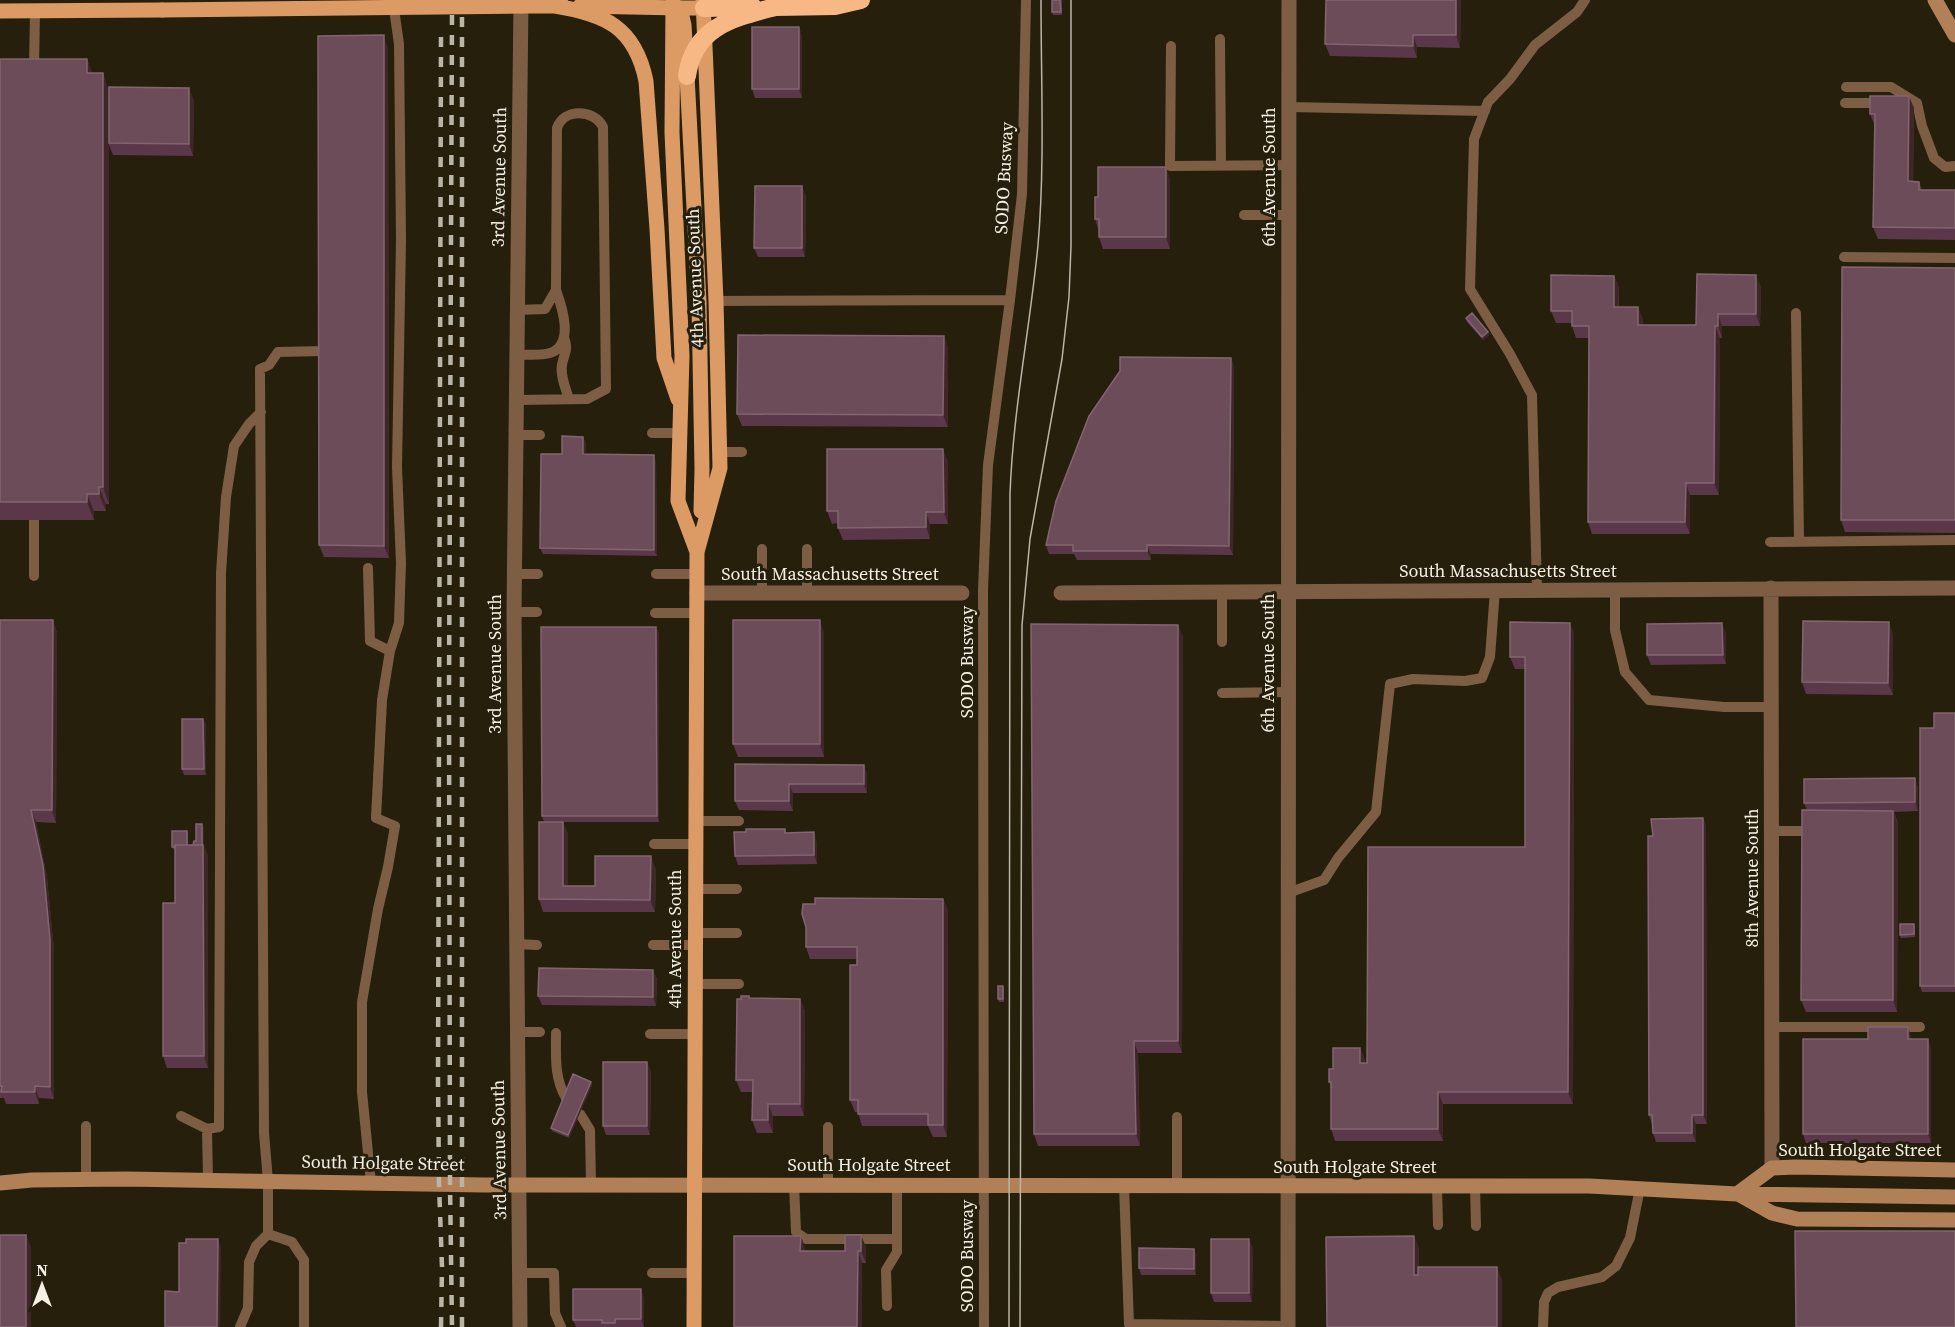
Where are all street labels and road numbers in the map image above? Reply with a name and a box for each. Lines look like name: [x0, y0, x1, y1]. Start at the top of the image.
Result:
street label: 3rd Avenue South: [485, 107, 512, 247]
street label: 6th Avenue South: [1256, 107, 1281, 247]
street label: SODO Busway: [988, 120, 1019, 235]
street label: 4th Avenue South: [680, 208, 709, 348]
street label: South Massachusetts Street: [1399, 558, 1617, 583]
street label: South Massachusetts Street: [721, 561, 939, 586]
street label: 6th Avenue South: [1255, 593, 1280, 733]
street label: 3rd Avenue South: [482, 594, 507, 734]
street label: SODO Busway: [954, 605, 979, 718]
street label: 8th Avenue South: [1739, 808, 1764, 948]
street label: 4th Avenue South: [662, 869, 687, 1009]
street label: 3rd Avenue South: [485, 1080, 512, 1220]
street label: South Holgate Street: [1779, 1137, 1942, 1162]
street label: South Holgate Street: [301, 1149, 465, 1176]
street label: South Holgate Street: [788, 1152, 951, 1177]
street label: South Holgate Street: [1274, 1154, 1437, 1179]
street label: SODO Busway: [954, 1199, 979, 1312]

